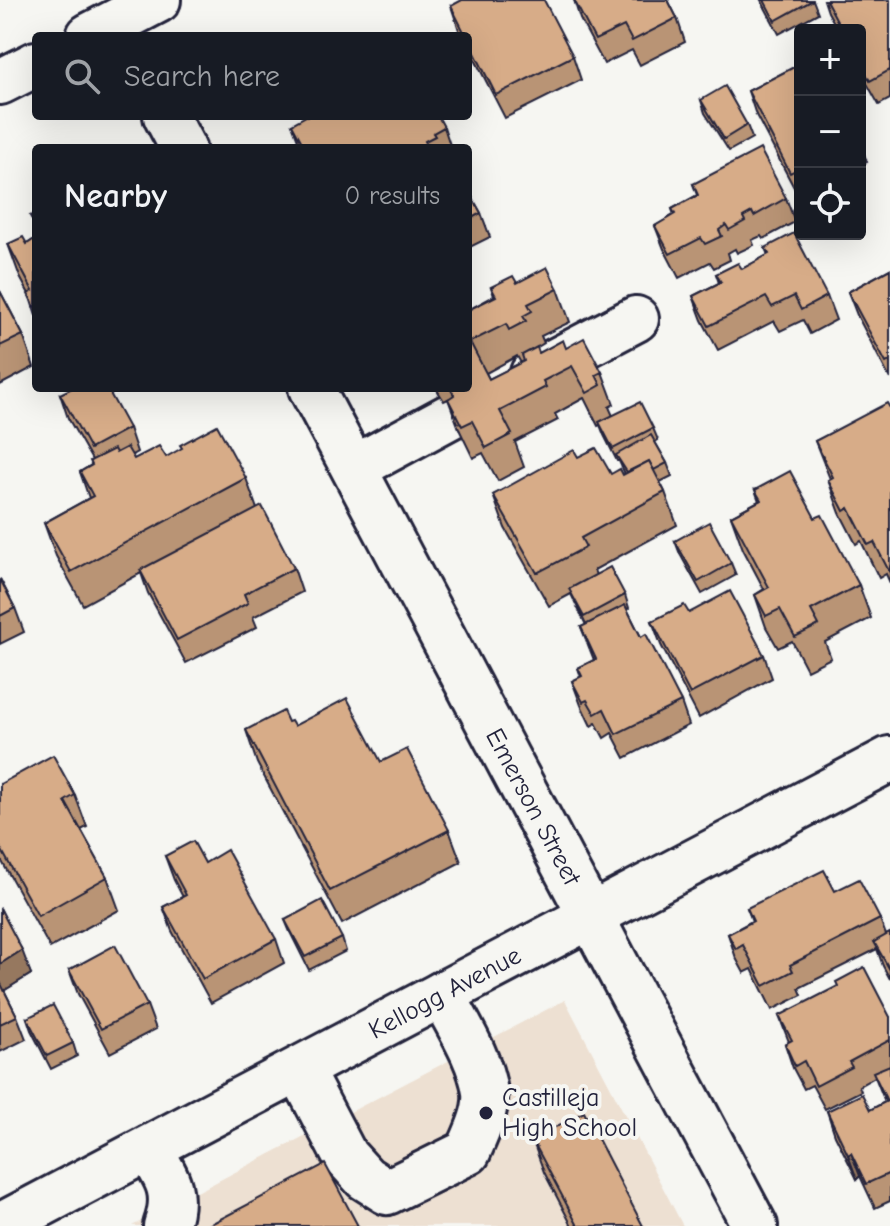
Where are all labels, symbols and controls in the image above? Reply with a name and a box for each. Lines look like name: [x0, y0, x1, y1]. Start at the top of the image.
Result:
map controls: [794, 24, 866, 240]
button: +: [794, 24, 866, 96]
search box: [32, 32, 472, 120]
icon: search: [60, 54, 104, 98]
text: Search here: [124, 59, 280, 94]
button: −: [794, 96, 866, 168]
button: locate: [794, 168, 866, 240]
text: Nearby: [64, 176, 167, 216]
text: 0 results: [345, 181, 440, 211]
street label: Emerson Street: [479, 724, 588, 892]
street label: Kellogg Avenue: [364, 940, 526, 1046]
place label: Castilleja High School: [502, 1083, 637, 1143]
marker: Castilleja High School: [477, 1104, 495, 1122]

